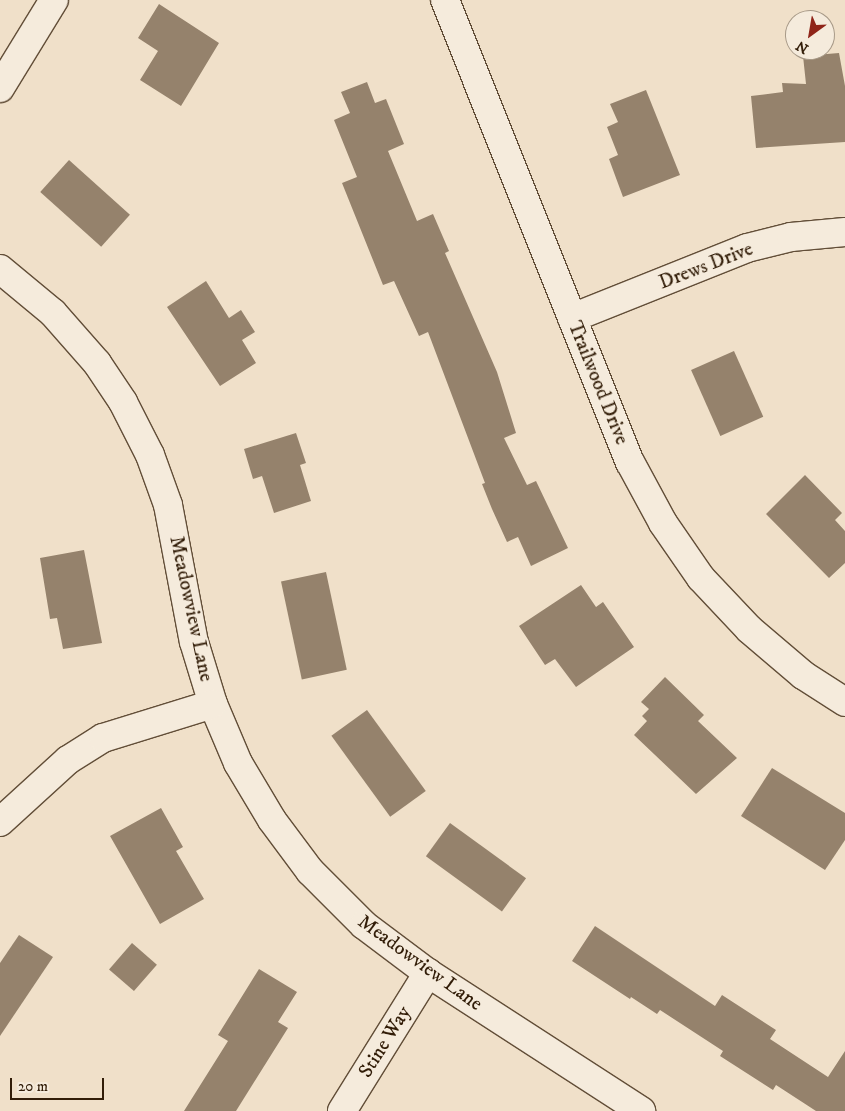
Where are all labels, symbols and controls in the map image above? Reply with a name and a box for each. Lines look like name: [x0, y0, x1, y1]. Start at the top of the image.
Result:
north arrow: [785, 10, 835, 60]
text: N: [793, 36, 812, 58]
street label: Drews Drive: [656, 237, 756, 295]
street label: Trailwood Drive: [562, 318, 634, 448]
street label: Meadowview Lane: [164, 534, 218, 684]
street label: Meadowview Lane: [353, 910, 487, 1016]
street label: Stine Way: [354, 1002, 416, 1082]
scale bar: [12, 1068, 106, 1100]
text: 20 m: [18, 1077, 48, 1096]

